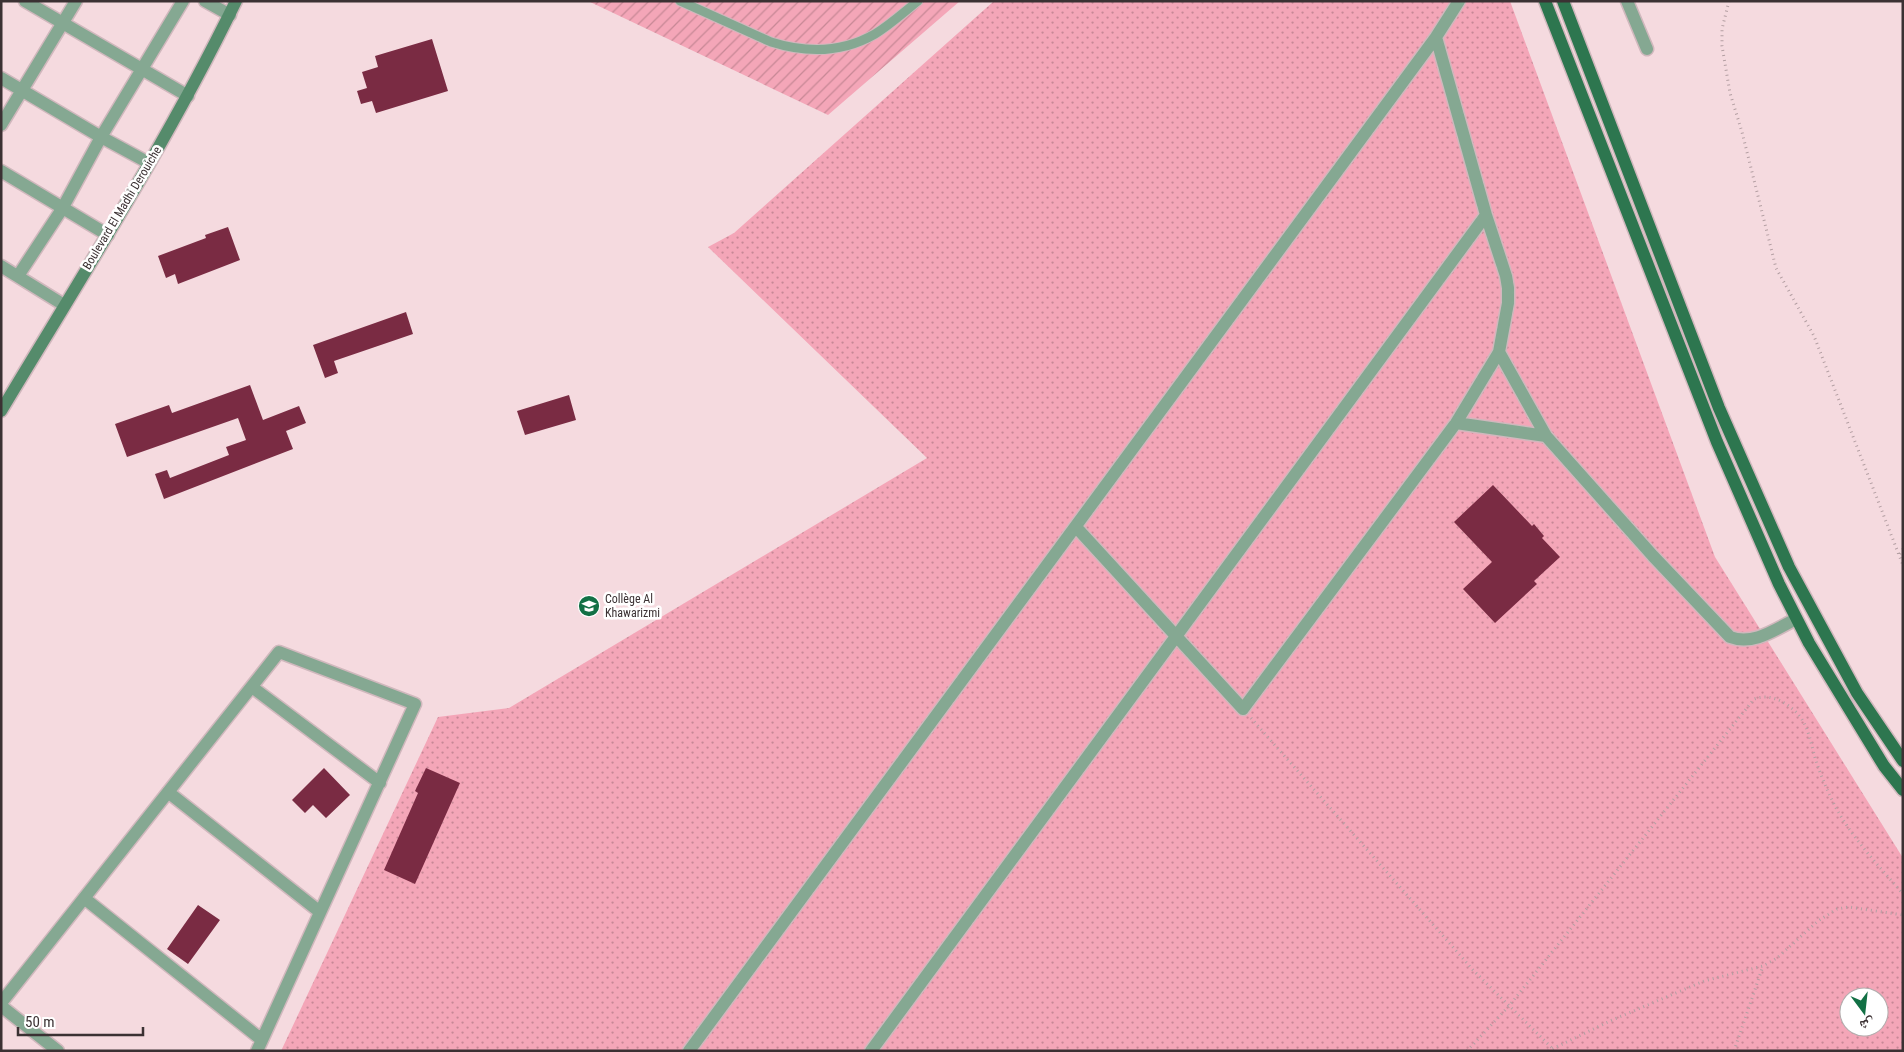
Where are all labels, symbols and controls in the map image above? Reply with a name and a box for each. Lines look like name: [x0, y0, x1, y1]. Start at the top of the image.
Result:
street label: Boulevard El Madhi Derouiche: [80, 144, 164, 272]
place label: Collège Al Khawarizmi: [605, 592, 660, 620]
school or university icon: Collège Al Khawarizmi: [577, 594, 601, 618]
north arrow: [1839, 987, 1889, 1037]
scale bar: [18, 1004, 142, 1036]
text: 50 m: [25, 1013, 55, 1031]
text: ش: [1858, 1014, 1877, 1034]

